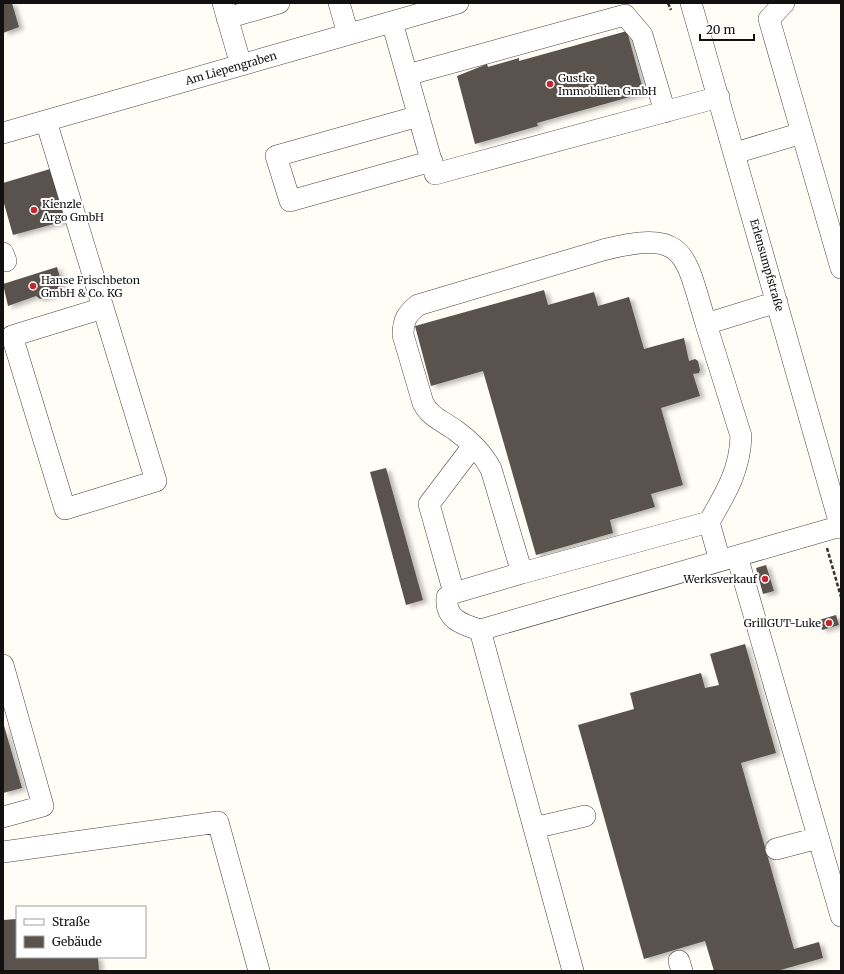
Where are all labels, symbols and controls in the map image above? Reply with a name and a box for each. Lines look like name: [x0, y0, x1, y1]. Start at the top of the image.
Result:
scale bar: [700, 16, 754, 42]
text: 20 m: [706, 22, 735, 37]
street label: Am Liepengraben: [183, 48, 279, 88]
place label: Gustke Immobilien GmbH: [558, 71, 657, 98]
marker: Gustke Immobilien GmbH: [545, 79, 555, 89]
place label: Kienzle Argo GmbH: [41, 197, 104, 224]
marker: Kienzle Argo GmbH: [29, 205, 39, 215]
street label: Erlensumpfstraße: [747, 217, 787, 313]
place label: Hanse Frischbeton GmbH & Co. KG: [41, 273, 141, 300]
marker: Hanse Frischbeton GmbH & Co. KG: [28, 281, 38, 291]
place label: Werksverkauf: [683, 572, 758, 586]
marker: Werksverkauf: [760, 574, 770, 584]
place label: GrillGUT-Luke: [744, 616, 821, 630]
marker: GrillGUT-Luke: [824, 618, 834, 628]
legend: [16, 906, 146, 958]
text: Straße: [52, 914, 90, 929]
text: Gebäude: [52, 934, 102, 949]

